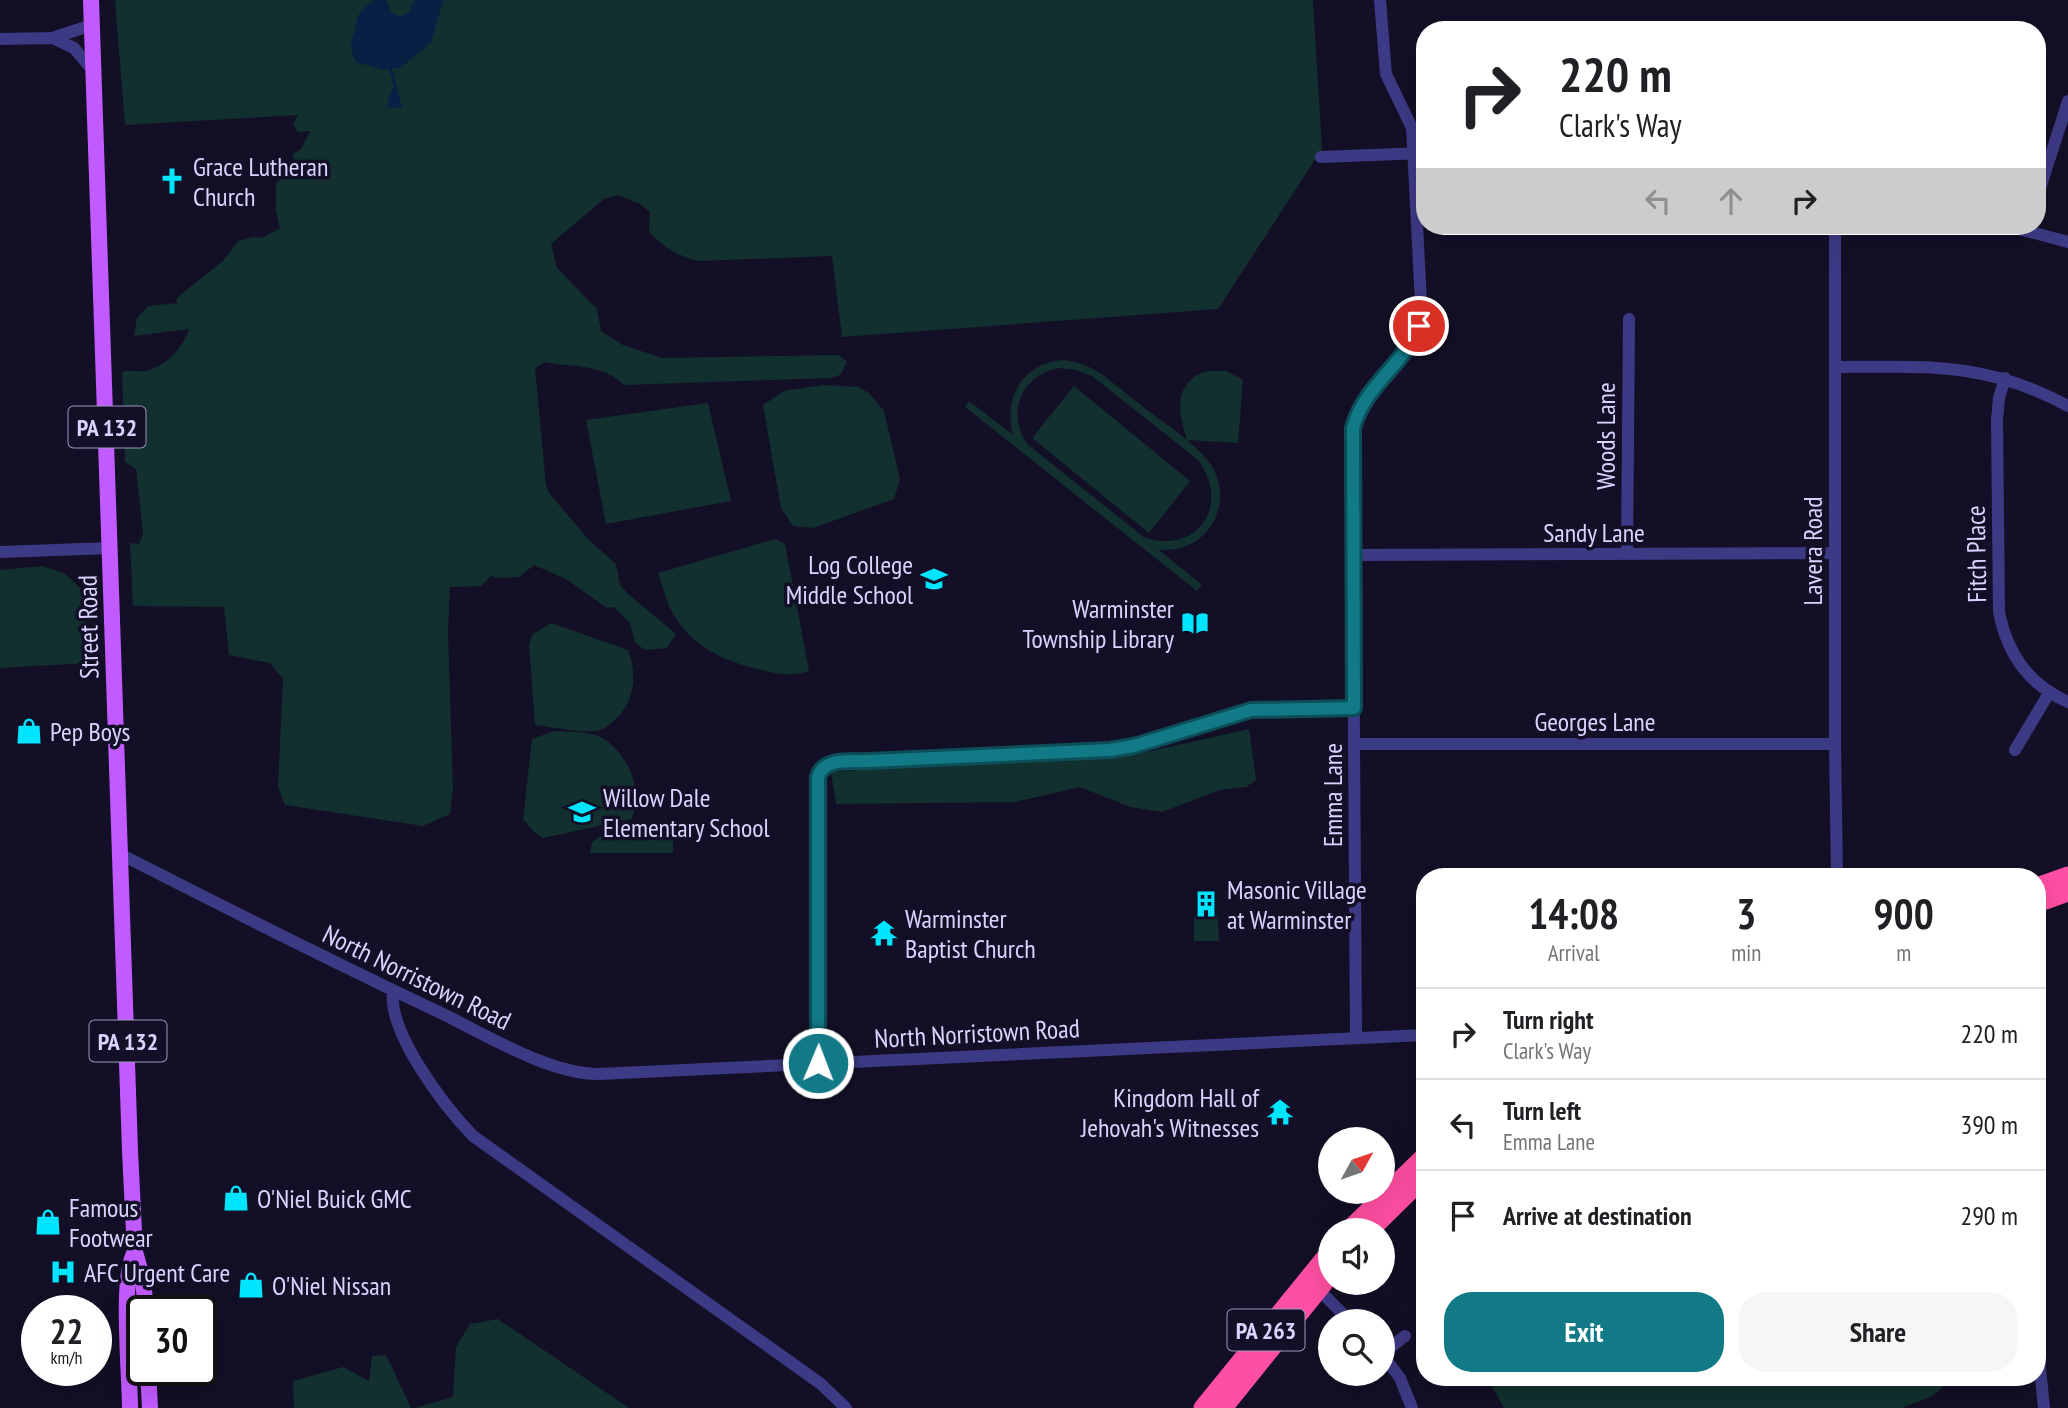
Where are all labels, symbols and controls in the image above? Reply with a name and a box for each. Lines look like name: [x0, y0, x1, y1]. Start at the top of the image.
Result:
text: 220 m: [1559, 42, 1672, 106]
icon: right: [1444, 49, 1535, 140]
text: Clark's Way: [1559, 104, 1682, 146]
place label: Grace Lutheran Church: [193, 150, 328, 213]
church icon: Grace Lutheran Church: [157, 166, 187, 196]
icon: left: [1639, 182, 1677, 220]
icon: ahead: [1712, 182, 1750, 220]
icon: right: [1785, 182, 1823, 220]
pin: [1389, 296, 1449, 356]
icon: arrive: [1400, 307, 1438, 345]
street label: Woods Lane: [1589, 382, 1622, 490]
road number: PA 132: [68, 406, 146, 448]
street label: Lavera Road: [1796, 496, 1829, 606]
street label: Fitch Place: [1959, 505, 1993, 603]
street label: Sandy Lane: [1543, 516, 1645, 549]
place label: Log College Middle School: [786, 548, 913, 611]
school or university icon: Log College Middle School: [919, 564, 949, 594]
street label: Street Road: [71, 575, 105, 679]
place label: Warminster Township Library: [1022, 592, 1174, 655]
library icon: Warminster Township Library: [1180, 608, 1210, 638]
street label: Georges Lane: [1535, 705, 1655, 738]
place label: Pep Boys: [50, 715, 130, 748]
shop icon: Pep Boys: [14, 716, 44, 746]
street label: Emma Lane: [1316, 743, 1349, 847]
place label: Willow Dale Elementary School: [603, 781, 770, 844]
school or university icon: Willow Dale Elementary School: [567, 797, 597, 827]
place label: Masonic Village at Warminster: [1227, 873, 1367, 936]
text: 14:08: [1528, 886, 1619, 941]
text: 3: [1736, 886, 1756, 941]
text: 900: [1874, 886, 1934, 941]
building icon: Masonic Village at Warminster: [1191, 889, 1221, 919]
place label: Warminster Baptist Church: [905, 902, 1036, 965]
street label: North Norristown Road: [317, 917, 517, 1037]
temple icon: Warminster Baptist Church: [869, 918, 899, 948]
text: Arrival: [1548, 938, 1600, 967]
text: min: [1731, 938, 1761, 967]
text: m: [1896, 938, 1911, 967]
text: Turn right: [1503, 1003, 1594, 1036]
street label: North Norristown Road: [874, 1011, 1080, 1055]
icon: right: [1444, 1015, 1482, 1053]
text: 220 m: [1960, 1017, 2018, 1050]
road number: PA 132: [90, 1021, 166, 1062]
position arrow: [781, 1026, 855, 1100]
text: Clark's Way: [1503, 1036, 1591, 1065]
place label: Kingdom Hall of Jehovah's Witnesses: [1080, 1081, 1260, 1144]
text: Turn left: [1503, 1094, 1581, 1127]
temple icon: Kingdom Hall of Jehovah's Witnesses: [1265, 1097, 1295, 1127]
icon: left: [1444, 1106, 1482, 1144]
text: 390 m: [1960, 1108, 2018, 1141]
north arrow: [1318, 1127, 1395, 1204]
map controls: [1318, 1127, 1395, 1386]
text: Emma Lane: [1503, 1127, 1595, 1156]
place label: O'Niel Buick GMC: [257, 1182, 412, 1215]
shop icon: O'Niel Buick GMC: [221, 1183, 251, 1213]
place label: Famous Footwear: [69, 1191, 153, 1254]
icon: arrive: [1444, 1197, 1482, 1235]
text: Arrive at destination: [1503, 1199, 1692, 1232]
text: 290 m: [1960, 1199, 2018, 1232]
shop icon: Famous Footwear: [33, 1207, 63, 1237]
button: sound: [1318, 1218, 1395, 1295]
place label: AFC Urgent Care: [84, 1256, 230, 1289]
hospital icon: AFC Urgent Care: [48, 1257, 78, 1287]
place label: O'Niel Nissan: [272, 1269, 391, 1302]
shop icon: O'Niel Nissan: [236, 1270, 266, 1300]
button: Exit: [1444, 1292, 1724, 1372]
button: Share: [1738, 1292, 2018, 1372]
speed limit sign: 30: [126, 1295, 217, 1386]
text: 22: [50, 1308, 83, 1354]
button: search: [1318, 1309, 1395, 1386]
road number: PA 263: [1228, 1310, 1304, 1350]
text: km/h: [51, 1346, 82, 1369]

